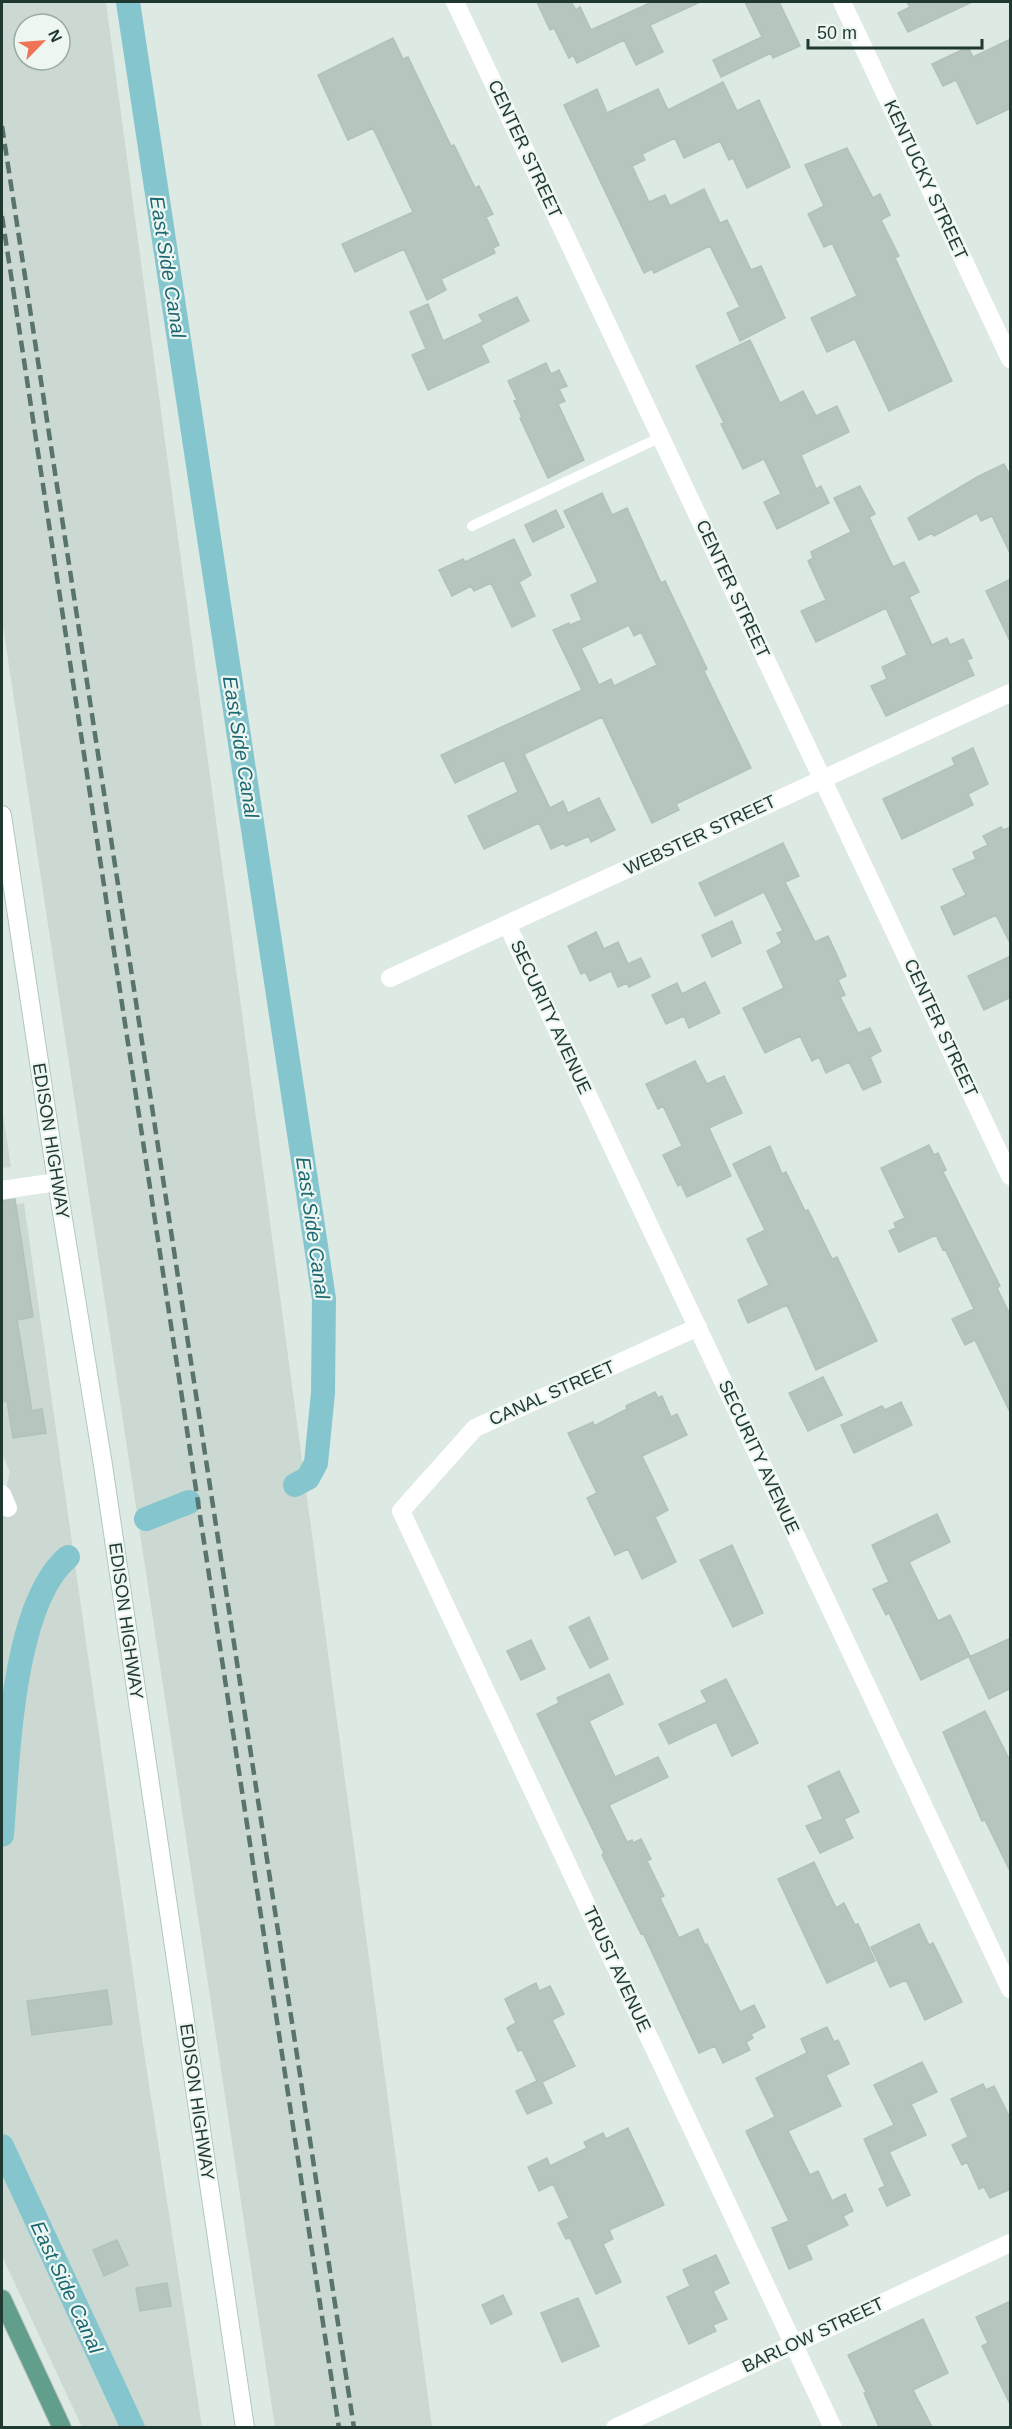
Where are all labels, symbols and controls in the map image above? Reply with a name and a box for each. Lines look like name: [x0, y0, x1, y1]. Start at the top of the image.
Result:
north arrow: [12, 12, 72, 72]
scale bar: [808, 12, 982, 50]
text: 50 m: [817, 23, 857, 43]
text: N: [45, 27, 65, 45]
street label: CENTER STREET: [484, 77, 566, 221]
street label: KENTUCKY STREET: [880, 97, 972, 263]
water label: East Side Canal: [146, 194, 190, 340]
street label: CENTER STREET: [692, 517, 774, 661]
water label: East Side Canal: [219, 674, 263, 820]
street label: WEBSTER STREET: [621, 791, 779, 879]
street label: SECURITY AVENUE: [507, 937, 595, 1097]
street label: CENTER STREET: [900, 956, 982, 1100]
street label: EDISON HIGHWAY: [29, 1061, 73, 1221]
water label: East Side Canal: [292, 1155, 334, 1301]
street label: CANAL STREET: [486, 1356, 618, 1430]
street label: SECURITY AVENUE: [715, 1377, 803, 1537]
street label: EDISON HIGHWAY: [105, 1541, 147, 1701]
street label: TRUST AVENUE: [579, 1903, 655, 2035]
street label: EDISON HIGHWAY: [176, 2022, 218, 2182]
water label: East Side Canal: [27, 2217, 108, 2357]
street label: BARLOW STREET: [739, 2293, 887, 2377]

